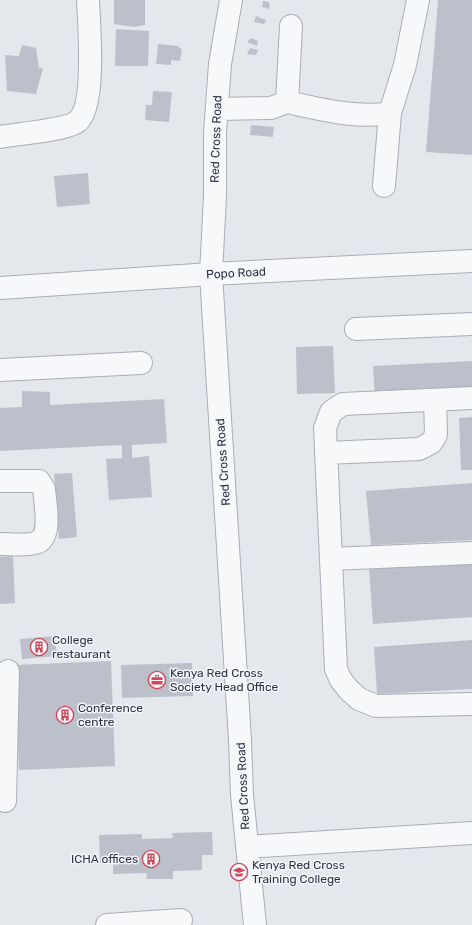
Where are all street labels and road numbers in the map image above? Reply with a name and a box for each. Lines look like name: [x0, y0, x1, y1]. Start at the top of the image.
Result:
street label: Red Cross Road: [207, 95, 225, 183]
street label: Popo Road: [206, 264, 266, 282]
street label: Red Cross Road: [213, 418, 233, 506]
street label: Red Cross Road: [234, 742, 252, 830]

